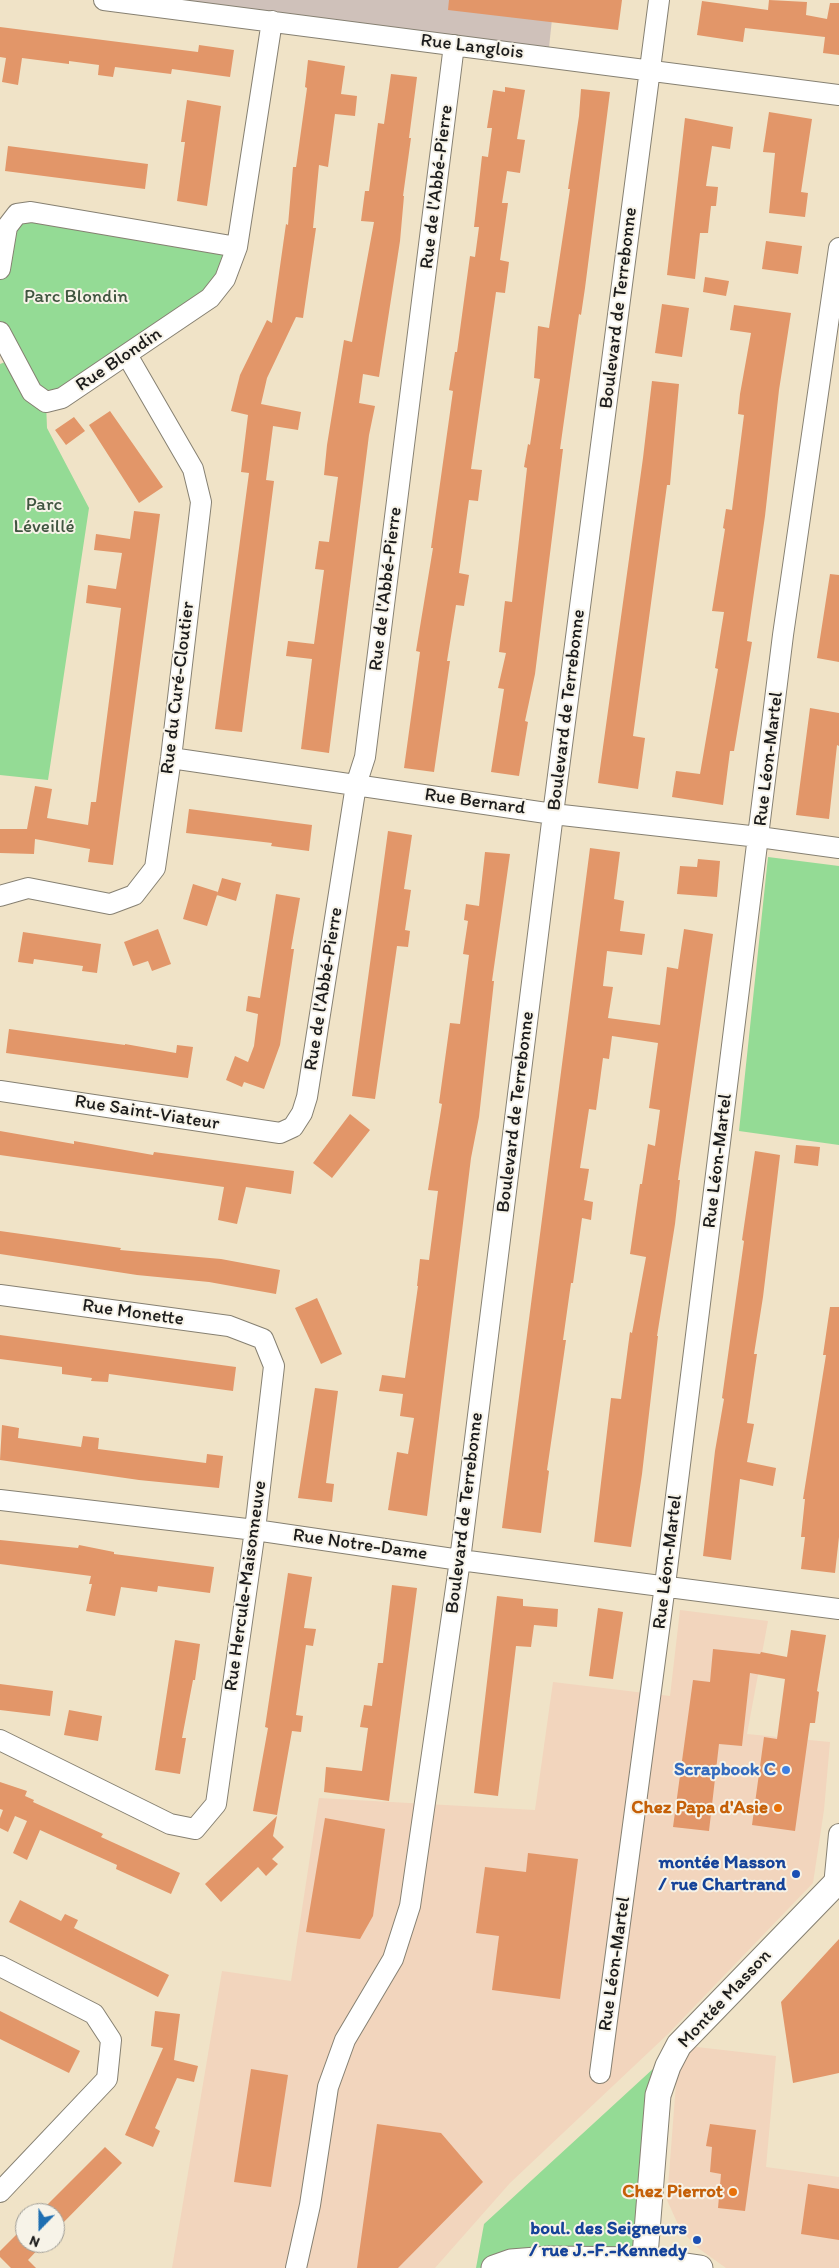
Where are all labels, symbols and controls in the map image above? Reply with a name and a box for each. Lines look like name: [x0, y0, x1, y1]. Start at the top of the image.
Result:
street label: Rue Langlois: [419, 29, 525, 65]
street label: Rue de l'Abbé-Pierre: [416, 104, 458, 270]
street label: Boulevard de Terrebonne: [595, 206, 643, 410]
park label: Parc Blondin: [24, 286, 128, 308]
street label: Rue Blondin: [72, 323, 166, 397]
park label: Parc Léveillé: [13, 494, 75, 538]
street label: Rue de l'Abbé-Pierre: [365, 506, 407, 672]
street label: Rue du Curé-Cloutier: [156, 600, 200, 776]
street label: Boulevard de Terrebonne: [543, 608, 591, 812]
street label: Rue Léon-Martel: [749, 690, 789, 828]
street label: Rue Bernard: [423, 784, 527, 820]
street label: Rue de l'Abbé-Pierre: [300, 906, 348, 1072]
street label: Boulevard de Terrebonne: [492, 1010, 540, 1214]
street label: Rue Saint-Viateur: [73, 1090, 221, 1136]
street label: Rue Léon-Martel: [698, 1092, 738, 1230]
street label: Rue Monette: [81, 1295, 185, 1331]
street label: Boulevard de Terrebonne: [441, 1411, 489, 1615]
street label: Rue Hercule-Maisonneuve: [220, 1479, 272, 1693]
street label: Rue Léon-Martel: [648, 1493, 688, 1631]
street label: Rue Notre-Dame: [291, 1524, 429, 1566]
place label: Scrapbook C: [674, 1759, 776, 1781]
marker: Scrapbook C: [780, 1764, 792, 1776]
place label: Chez Papa d'Asie: [631, 1797, 768, 1819]
marker: Chez Papa d'Asie: [772, 1802, 784, 1814]
place label: montée Masson / rue Chartrand: [658, 1852, 786, 1896]
marker: montée Masson / rue Chartrand: [790, 1868, 802, 1880]
street label: Rue Léon-Martel: [594, 1895, 636, 2033]
street label: Montée Masson: [673, 1945, 777, 2053]
place label: Chez Pierrot: [622, 2181, 723, 2203]
marker: Chez Pierrot: [727, 2186, 739, 2198]
north arrow: [15, 2203, 65, 2253]
place label: boul. des Seigneurs / rue J.-F.-Kennedy: [529, 2218, 687, 2262]
text: N: [27, 2232, 42, 2251]
marker: boul. des Seigneurs / rue J.-F.-Kennedy: [691, 2234, 703, 2246]

